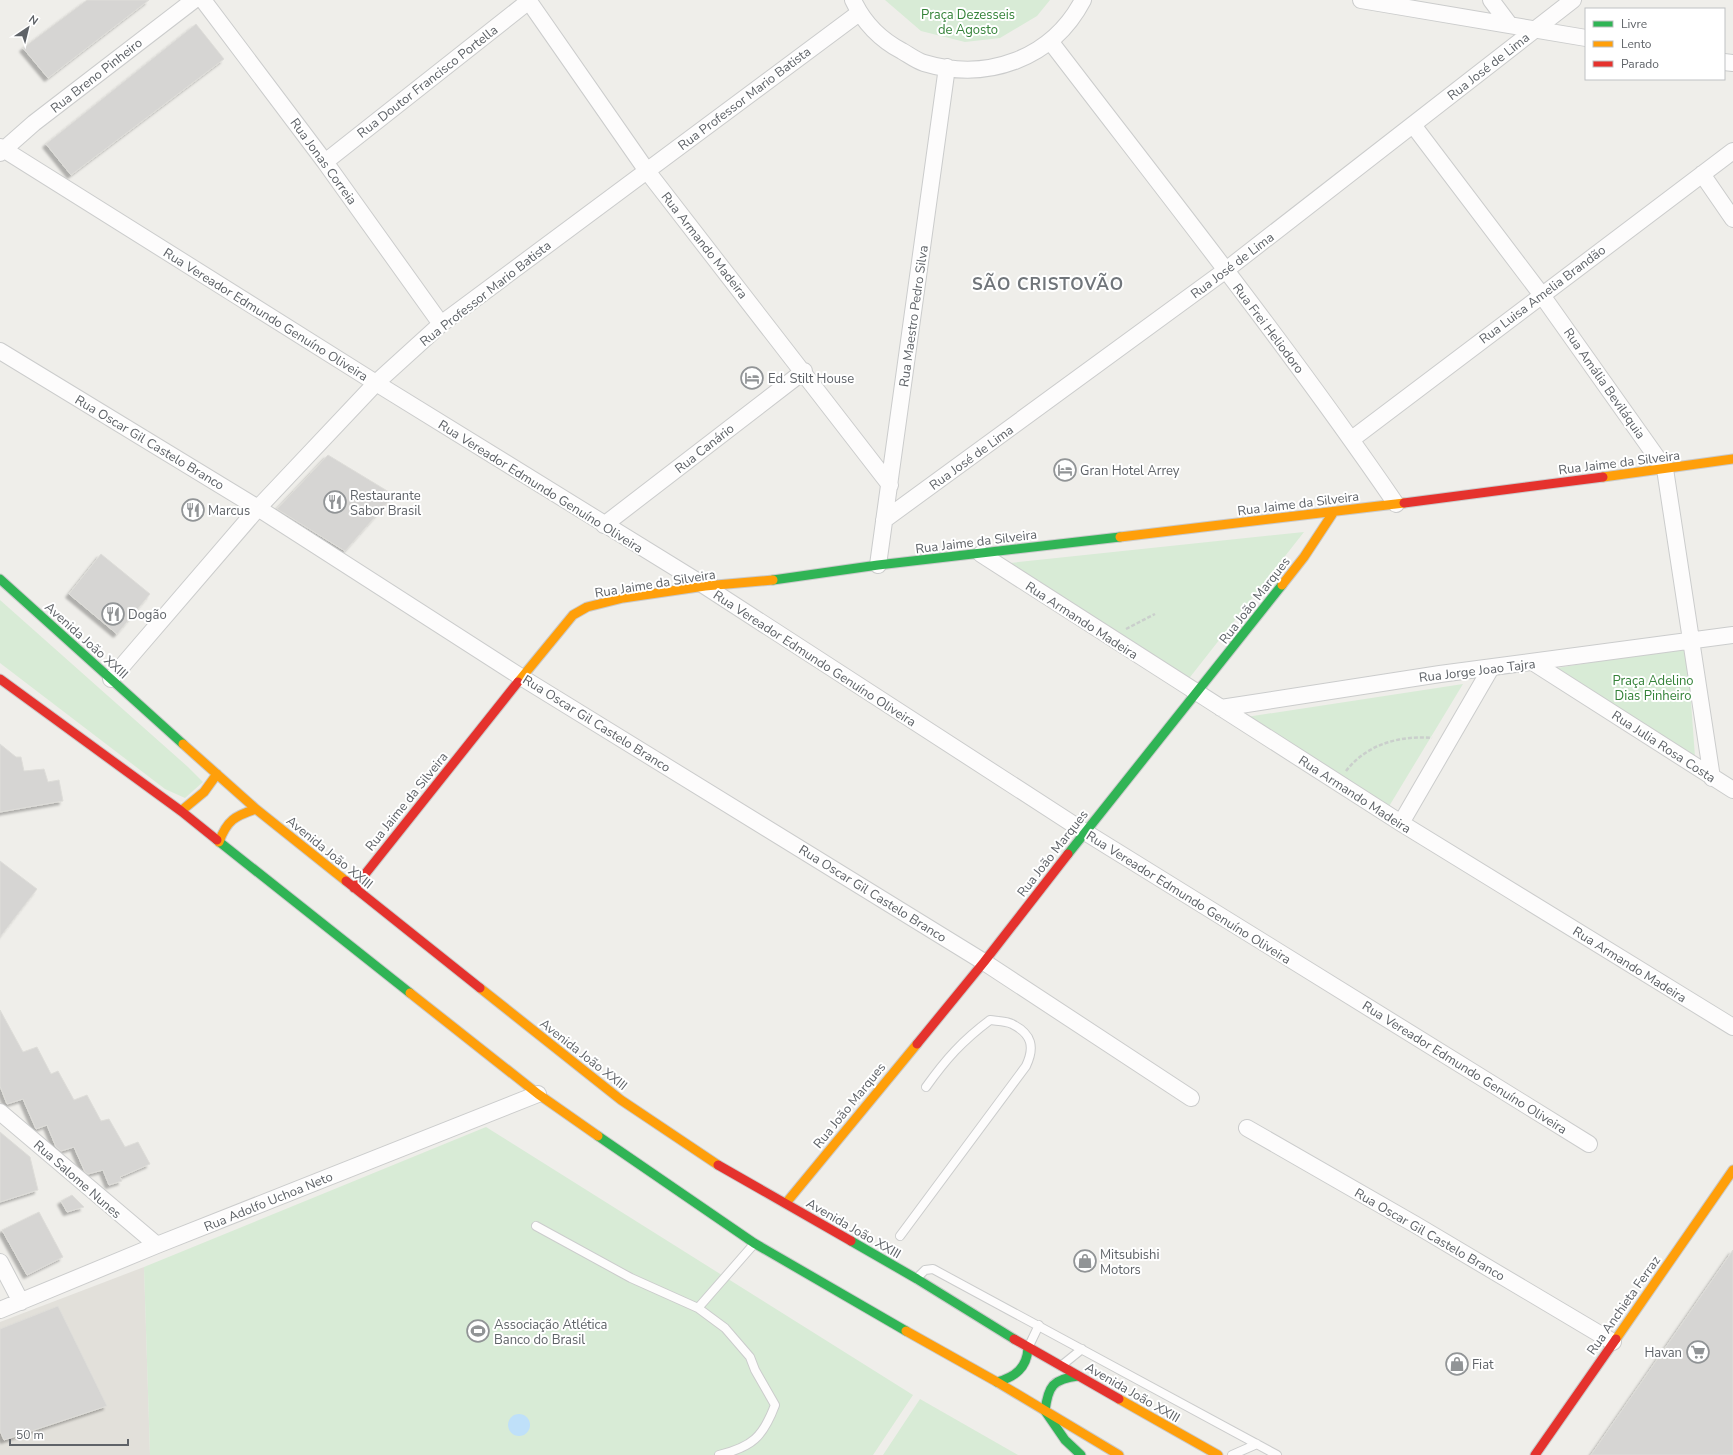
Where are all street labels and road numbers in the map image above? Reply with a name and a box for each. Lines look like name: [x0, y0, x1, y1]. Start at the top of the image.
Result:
street label: Rua Doutor Francisco Portella: [354, 21, 502, 142]
street label: Rua José de Lima: [1444, 29, 1534, 105]
street label: Rua Breno Pinheiro: [47, 34, 146, 117]
street label: Rua Professor Mario Batista: [675, 43, 815, 155]
street label: Rua Jonas Correia: [286, 115, 361, 209]
street label: Rua Armando Madeira: [657, 188, 752, 303]
street label: Rua José de Lima: [1187, 228, 1278, 303]
street label: Rua Professor Mario Batista: [416, 237, 555, 351]
street label: Rua Luisa Amelia Brandão: [1476, 241, 1609, 348]
street label: Rua Vereador Edmundo Genuíno Oliveira: [160, 244, 371, 386]
street label: Rua Maestro Pedro Silva: [895, 244, 933, 388]
street label: Rua Frei Heliodoro: [1228, 280, 1308, 377]
street label: Rua Amália Beviláquia: [1559, 324, 1649, 443]
street label: Rua Oscar Gil Castelo Branco: [72, 391, 227, 495]
street label: Rua Vereador Edmundo Genuíno Oliveira: [435, 416, 646, 558]
street label: Rua Canário: [671, 420, 738, 478]
street label: Rua José de Lima: [926, 421, 1017, 495]
street label: Rua Jaime da Silveira: [1557, 447, 1681, 479]
street label: Rua Jaime da Silveira: [1236, 488, 1360, 520]
street label: Rua Jaime da Silveira: [914, 526, 1038, 558]
street label: Rua João Marques: [1215, 553, 1294, 648]
street label: Rua Jaime da Silveira: [593, 566, 717, 602]
street label: Rua Armando Madeira: [1022, 578, 1141, 664]
street label: Rua Vereador Edmundo Genuíno Oliveira: [710, 586, 919, 731]
street label: Avenida João XXIII: [41, 598, 132, 683]
street label: Rua Jorge Joao Tajra: [1418, 655, 1536, 687]
street label: Rua Oscar Gil Castelo Branco: [519, 671, 674, 777]
street label: Rua Julia Rosa Costa: [1608, 707, 1719, 787]
street label: Rua Jaime da Silveira: [361, 748, 452, 855]
street label: Rua Armando Madeira: [1295, 752, 1414, 838]
street label: Rua João Marques: [1013, 806, 1092, 901]
street label: Avenida João XXIII: [282, 812, 376, 893]
street label: Rua Vereador Edmundo Genuíno Oliveira: [1083, 827, 1294, 969]
street label: Rua Oscar Gil Castelo Branco: [795, 841, 950, 947]
street label: Rua Armando Madeira: [1569, 923, 1690, 1007]
street label: Rua Vereador Edmundo Genuíno Oliveira: [1359, 997, 1570, 1139]
street label: Avenida João XXIII: [536, 1015, 631, 1095]
street label: Rua João Marques: [810, 1059, 890, 1152]
street label: Rua Salome Nunes: [30, 1137, 125, 1223]
street label: Rua Adolfo Uchoa Neto: [201, 1168, 335, 1236]
street label: Rua Oscar Gil Castelo Branco: [1351, 1184, 1508, 1285]
street label: Avenida João XXIII: [803, 1194, 904, 1263]
street label: Rua Anchieta Ferraz: [1583, 1252, 1665, 1359]
street label: Avenida João XXIII: [1082, 1358, 1183, 1427]

